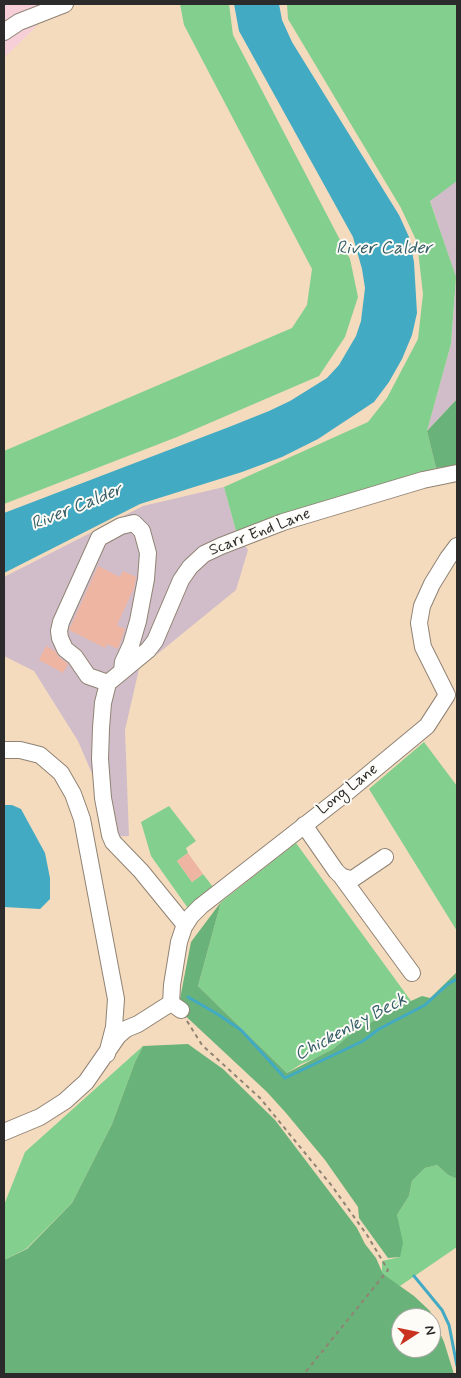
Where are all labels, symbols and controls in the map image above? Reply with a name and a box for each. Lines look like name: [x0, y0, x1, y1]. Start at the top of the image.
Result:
water label: River Calder: [336, 238, 432, 260]
water label: River Calder: [28, 480, 126, 536]
street label: Scarr End Lane: [207, 505, 313, 561]
street label: Long Lane: [314, 760, 382, 820]
water label: Chickenley Beck: [291, 989, 411, 1067]
north arrow: [391, 1308, 441, 1358]
text: N: [420, 1324, 439, 1337]

